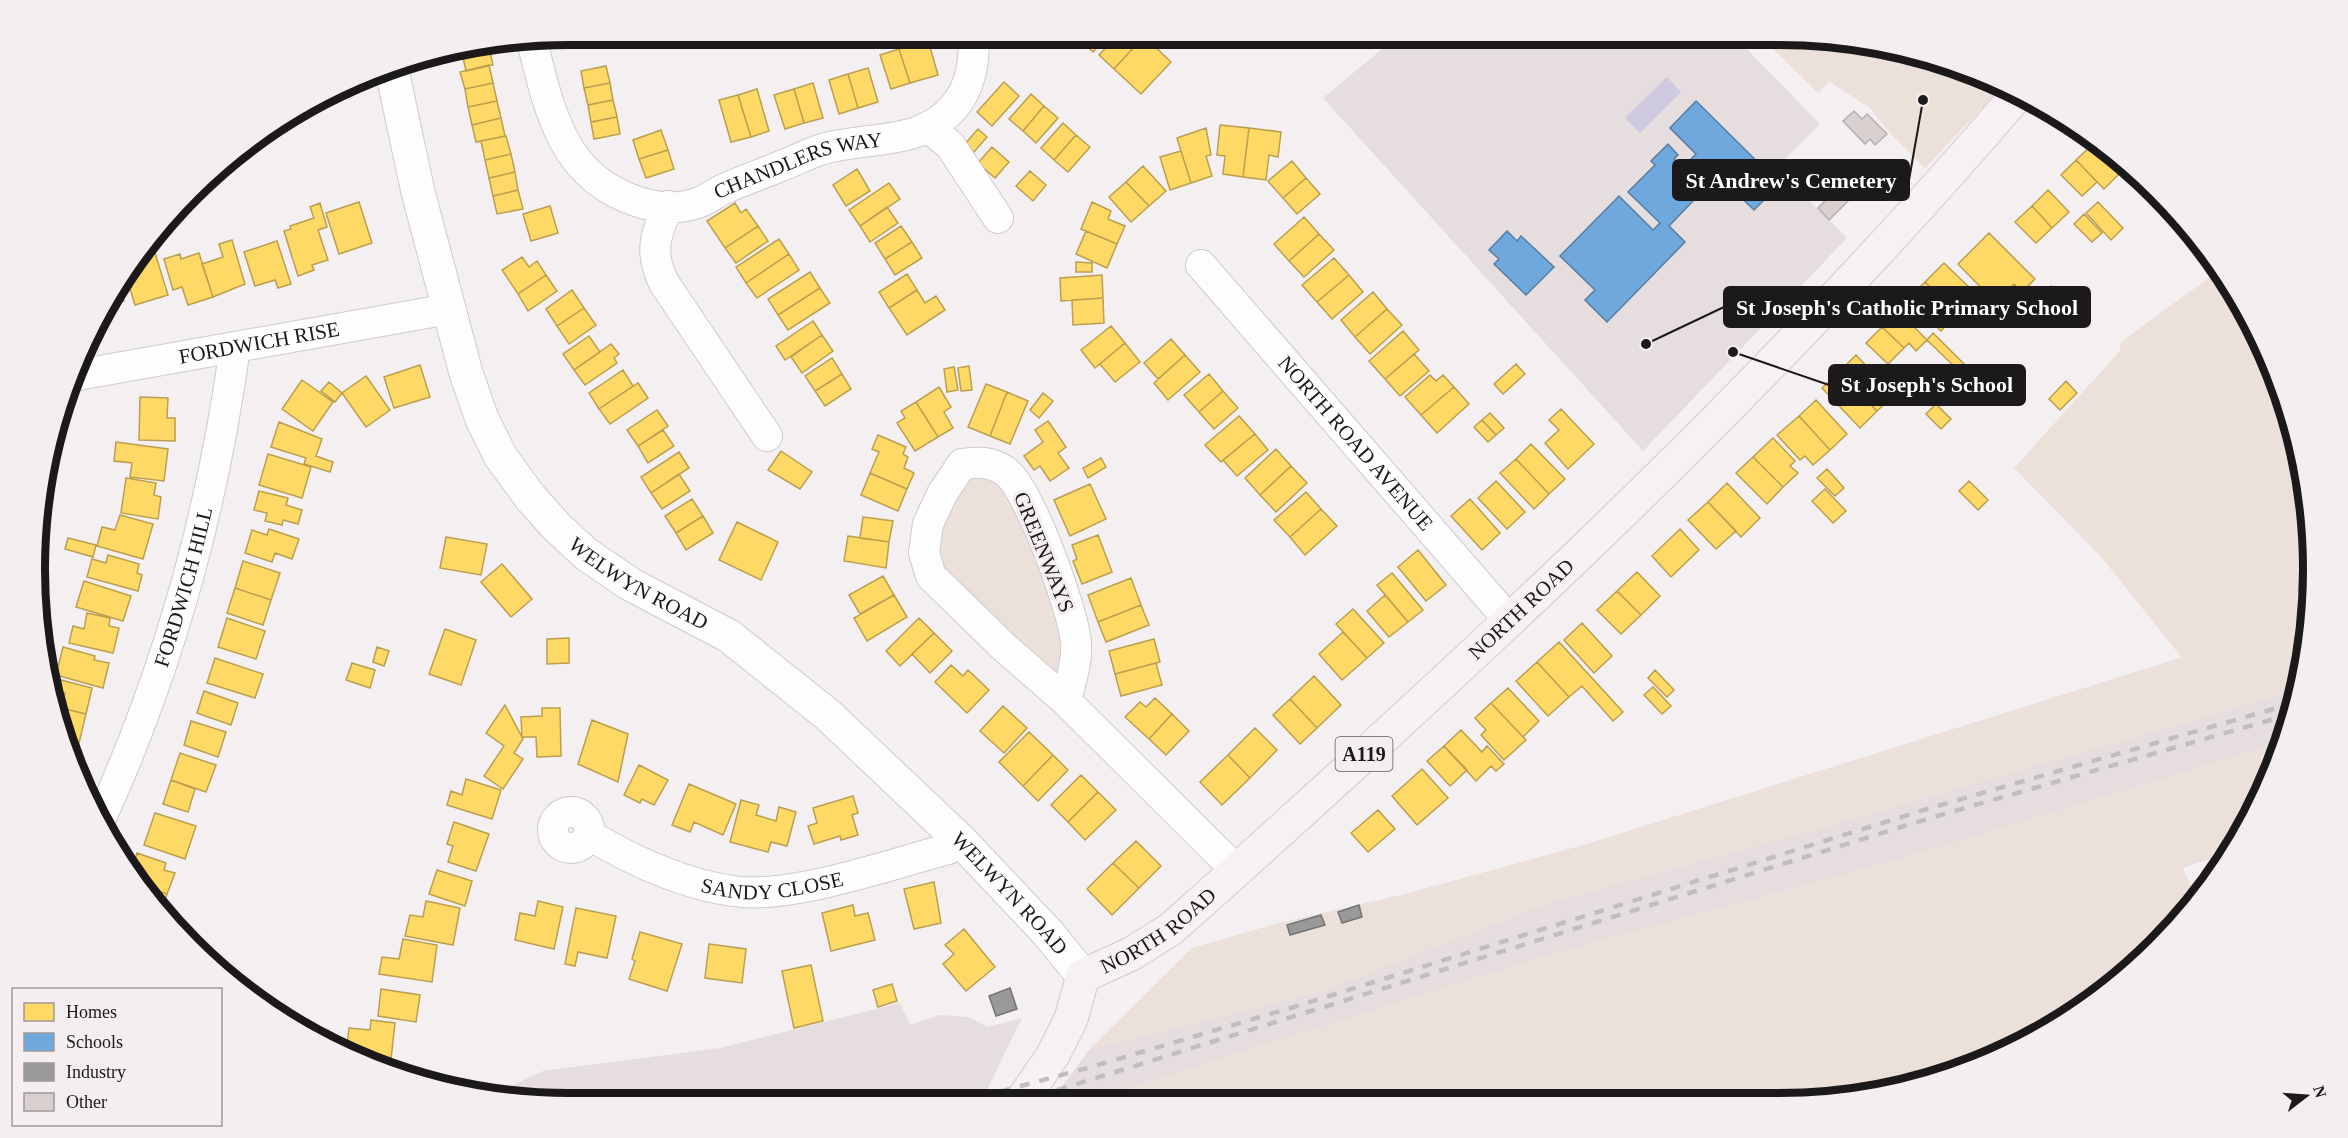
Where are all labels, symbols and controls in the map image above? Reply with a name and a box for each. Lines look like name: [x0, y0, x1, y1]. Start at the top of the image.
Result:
street label: CHANDLERS WAY: [709, 128, 884, 204]
callout: St Andrew's Cemetery: [1673, 160, 1909, 200]
text: St Andrew's Cemetery: [1686, 168, 1897, 193]
callout: St Joseph's Catholic Primary School: [1724, 287, 2090, 327]
text: St Joseph's Catholic Primary School: [1736, 295, 2078, 320]
street label: FORDWICH RISE: [177, 317, 341, 369]
street label: NORTH ROAD AVENUE: [1273, 351, 1438, 536]
callout: St Joseph's School: [1829, 365, 2025, 405]
text: St Joseph's School: [1841, 372, 2013, 397]
street label: GREENWAYS: [1009, 488, 1079, 616]
street label: FORDWICH HILL: [149, 505, 217, 670]
street label: WELWYN ROAD: [564, 532, 712, 635]
street label: NORTH ROAD: [1464, 554, 1579, 665]
road number: A119: [1336, 737, 1392, 771]
street label: WELWYN ROAD: [947, 827, 1072, 959]
street label: SANDY CLOSE: [699, 867, 846, 905]
street label: NORTH ROAD: [1096, 883, 1221, 978]
legend: [12, 988, 222, 1126]
text: Homes: [66, 1002, 117, 1022]
text: Schools: [66, 1032, 123, 1052]
text: Industry: [66, 1062, 126, 1082]
north arrow: [2276, 1066, 2336, 1126]
text: N: [2310, 1084, 2330, 1100]
text: Other: [66, 1092, 107, 1112]

